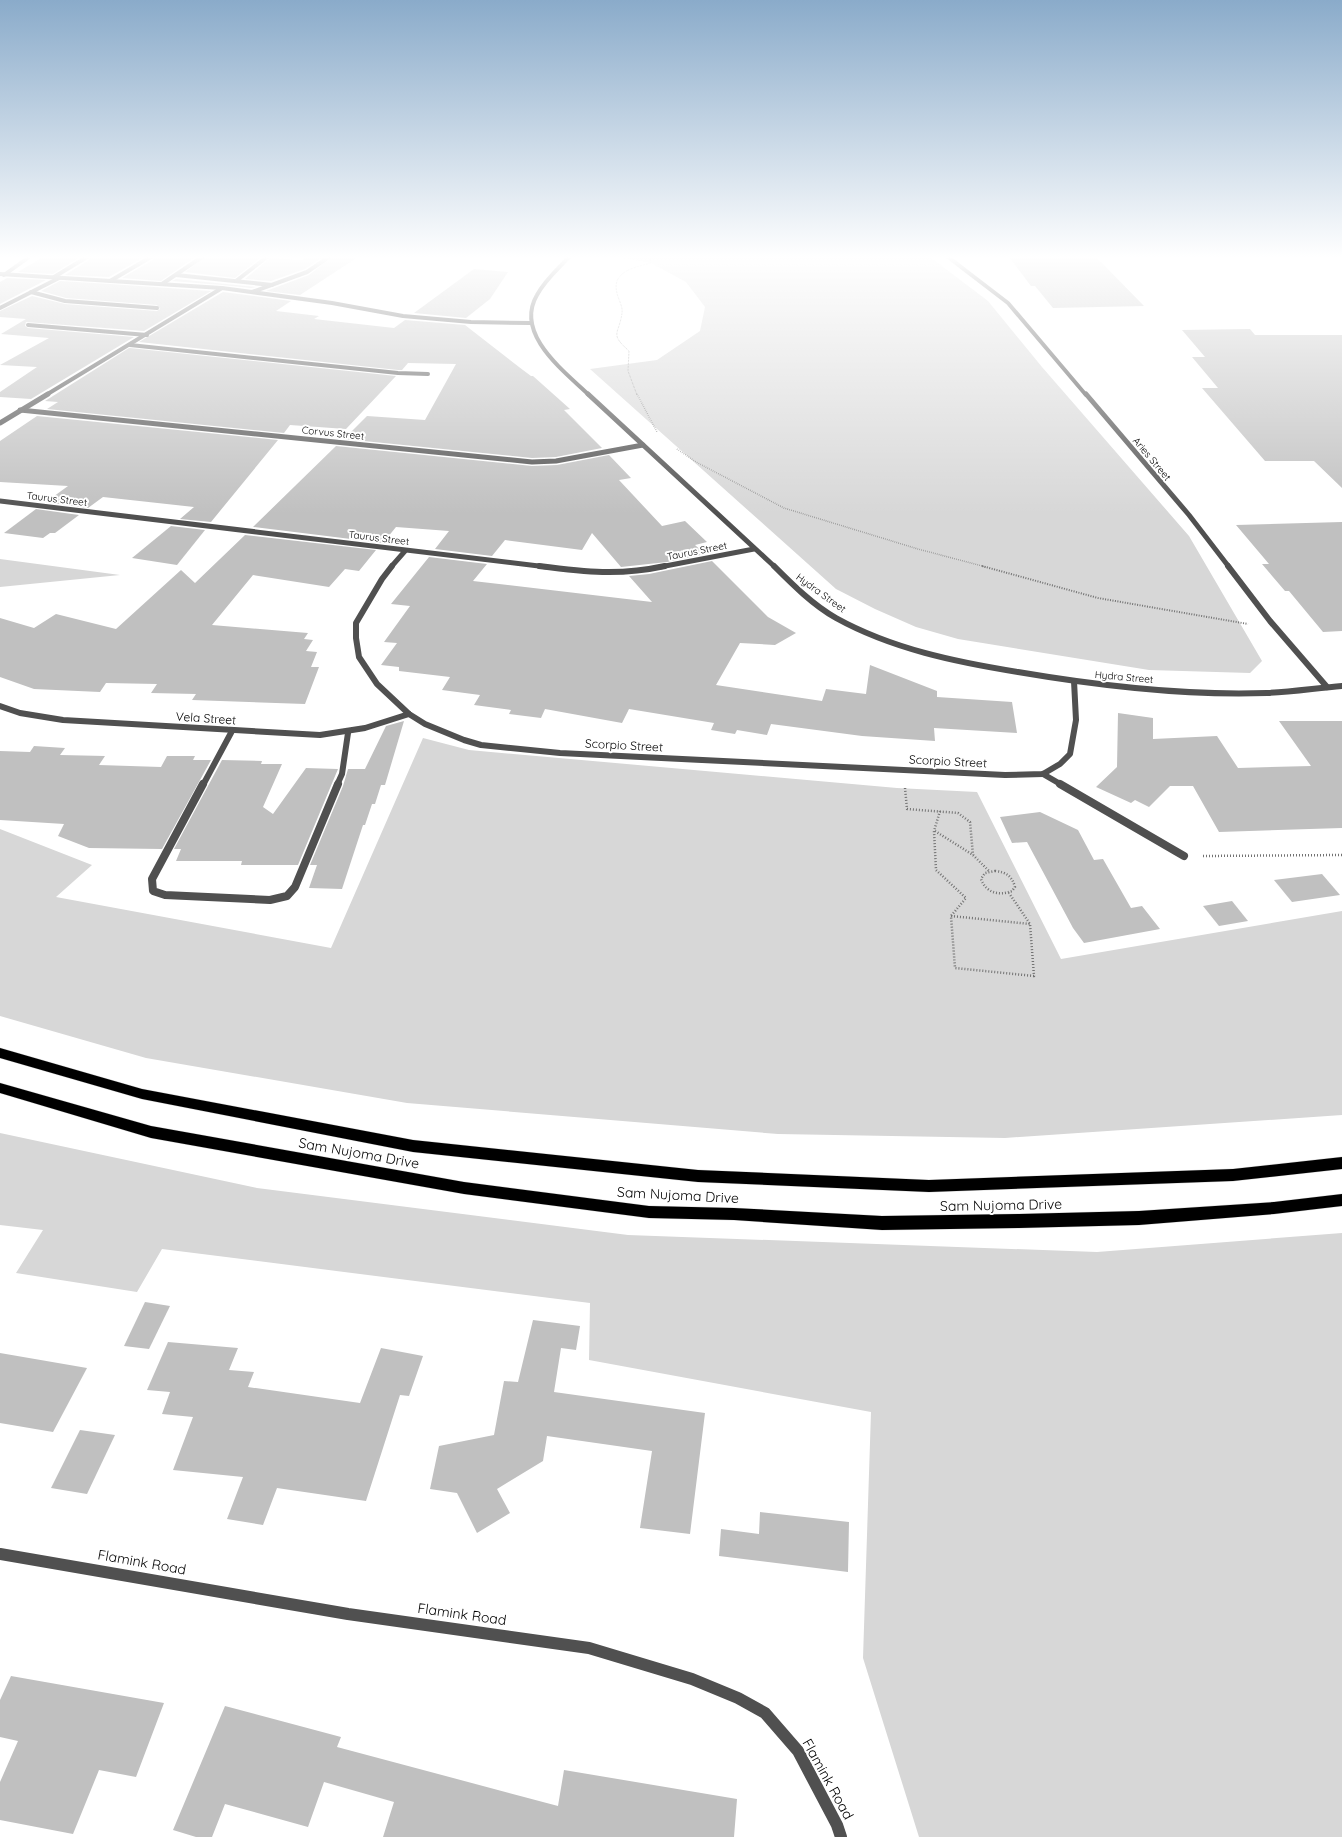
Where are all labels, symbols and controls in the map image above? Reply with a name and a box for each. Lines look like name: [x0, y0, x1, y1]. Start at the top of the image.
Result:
street label: Corvus Street: [301, 423, 365, 443]
street label: Aries Street: [1130, 435, 1174, 484]
street label: Taurus Street: [26, 489, 89, 509]
street label: Taurus Street: [348, 528, 411, 548]
street label: Taurus Street: [666, 539, 729, 563]
street label: Hydra Street: [793, 570, 849, 616]
street label: Hydra Street: [1094, 668, 1154, 686]
street label: Vela Street: [175, 708, 237, 728]
street label: Scorpio Street: [585, 735, 663, 755]
street label: Scorpio Street: [909, 751, 987, 771]
street label: Sam Nujoma Drive: [297, 1134, 421, 1172]
street label: Sam Nujoma Drive: [617, 1183, 740, 1207]
street label: Sam Nujoma Drive: [940, 1195, 1062, 1215]
street label: Flamink Road: [96, 1545, 188, 1579]
street label: Flamink Road: [416, 1599, 508, 1629]
street label: Flamink Road: [798, 1735, 858, 1823]

